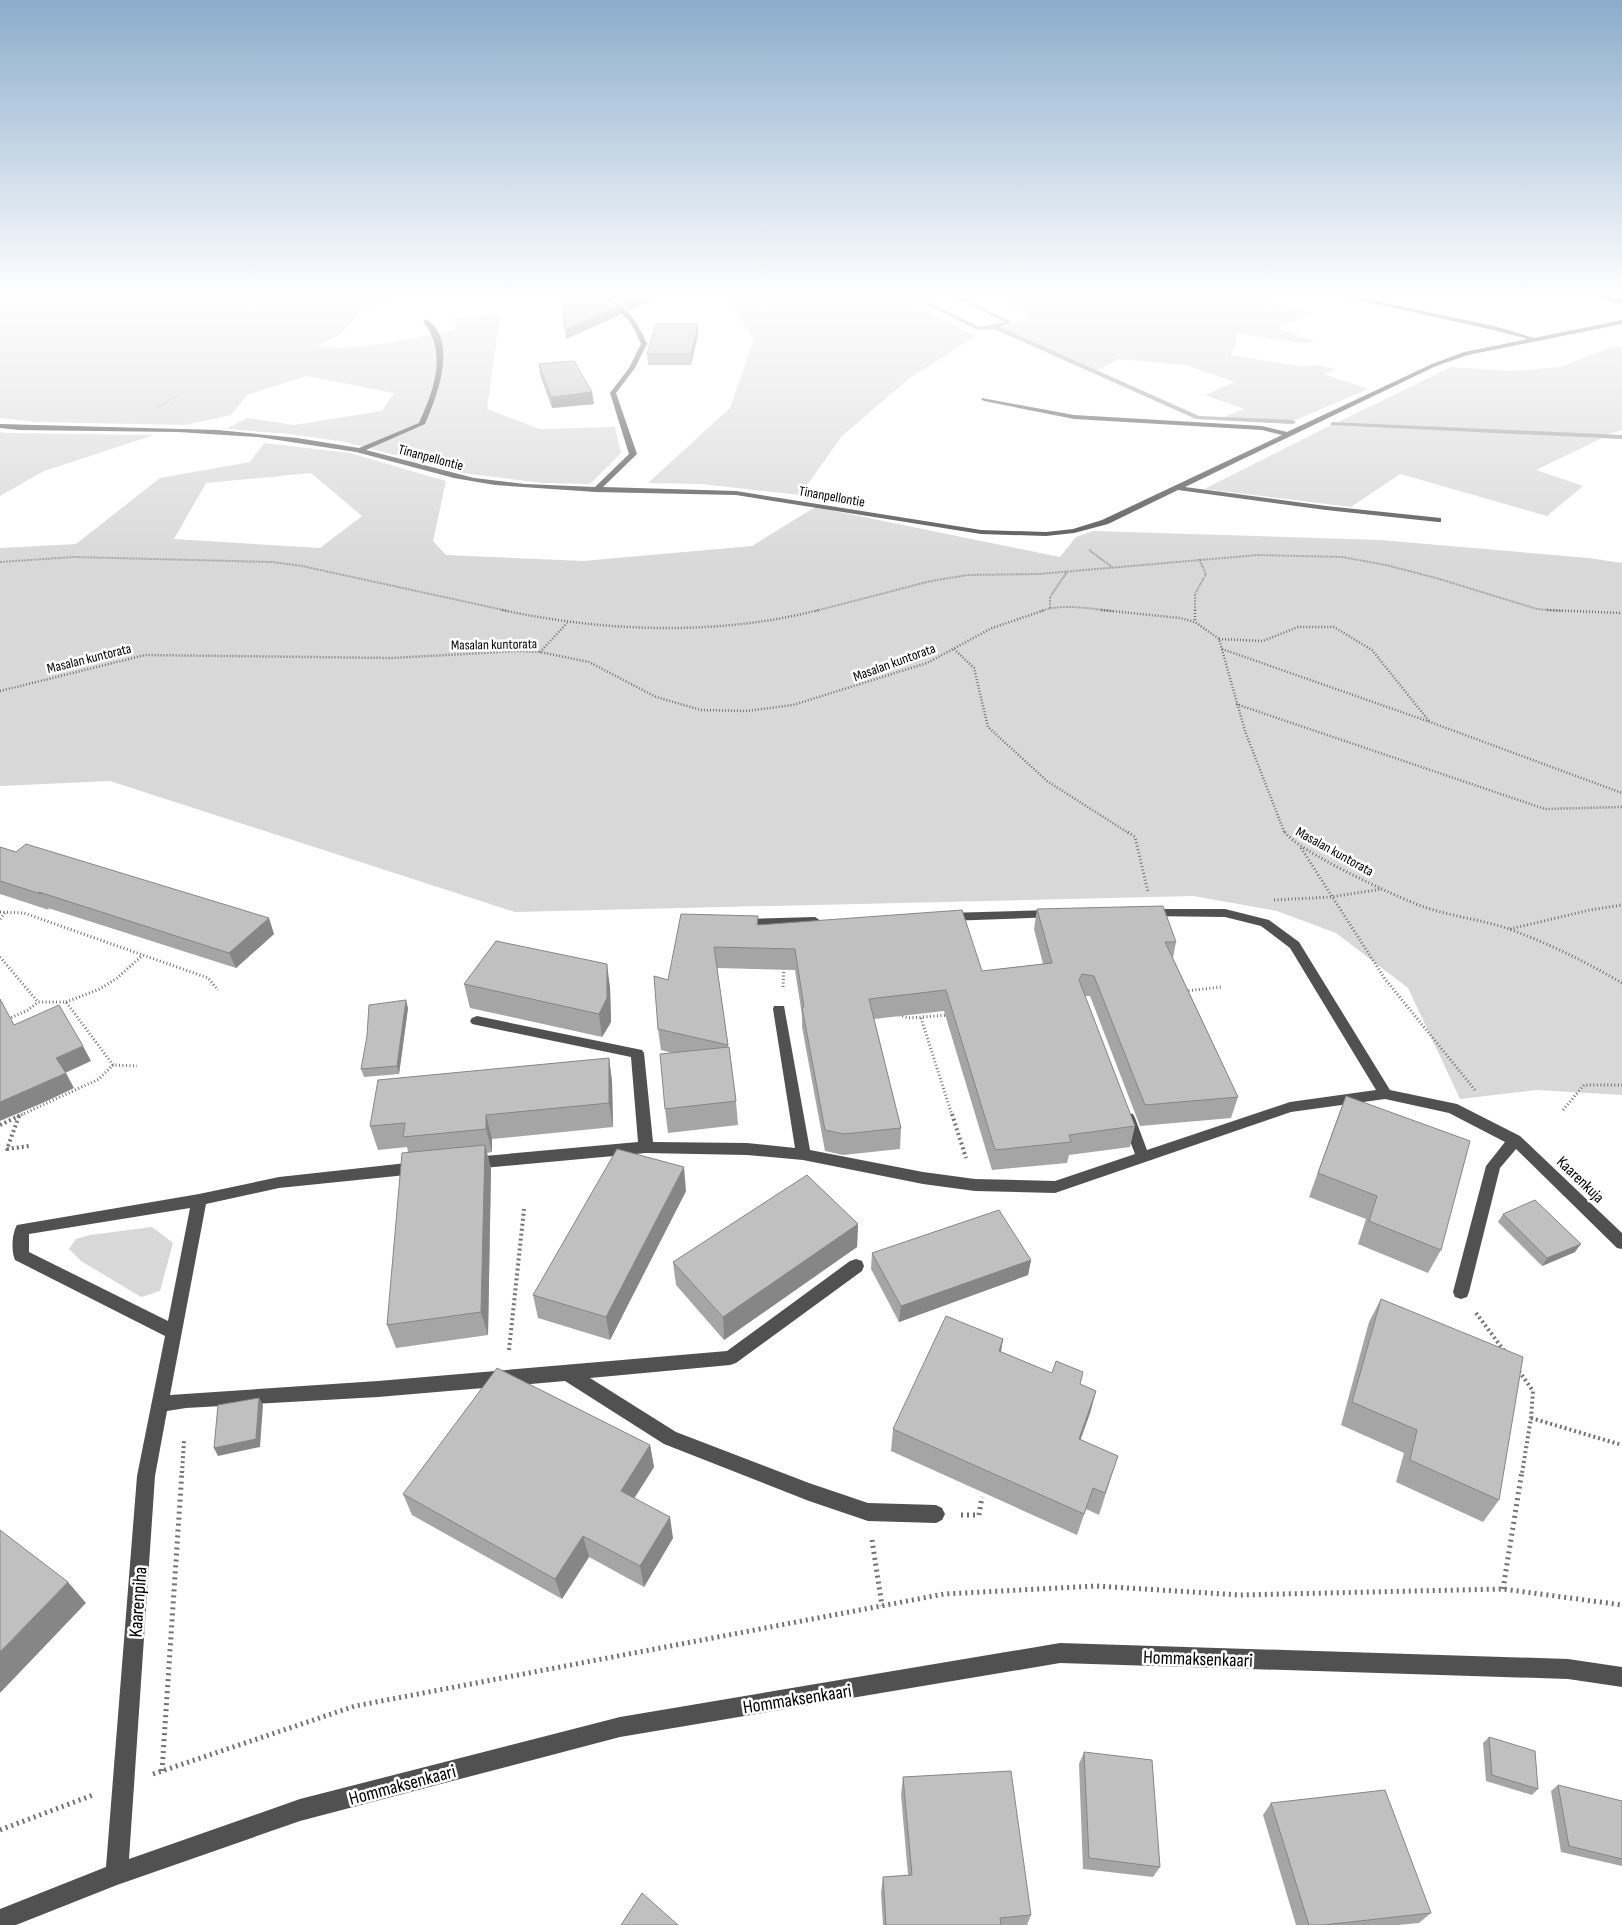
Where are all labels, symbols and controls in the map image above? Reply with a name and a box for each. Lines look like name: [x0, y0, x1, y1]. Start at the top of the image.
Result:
street label: Tinanpellontie: [396, 441, 465, 474]
street label: Tinanpellontie: [798, 482, 866, 511]
street label: Masalan kuntorata: [451, 635, 537, 654]
street label: Masalan kuntorata: [45, 640, 133, 677]
street label: Masalan kuntorata: [851, 640, 938, 685]
street label: Masalan kuntorata: [1293, 823, 1377, 880]
street label: Kaarenkuja: [1552, 1153, 1608, 1207]
street label: Kaarenpiha: [125, 1566, 152, 1638]
street label: Hommaksenkaari: [1143, 1646, 1253, 1673]
street label: Hommaksenkaari: [741, 1680, 853, 1719]
street label: Hommaksenkaari: [346, 1760, 458, 1811]

